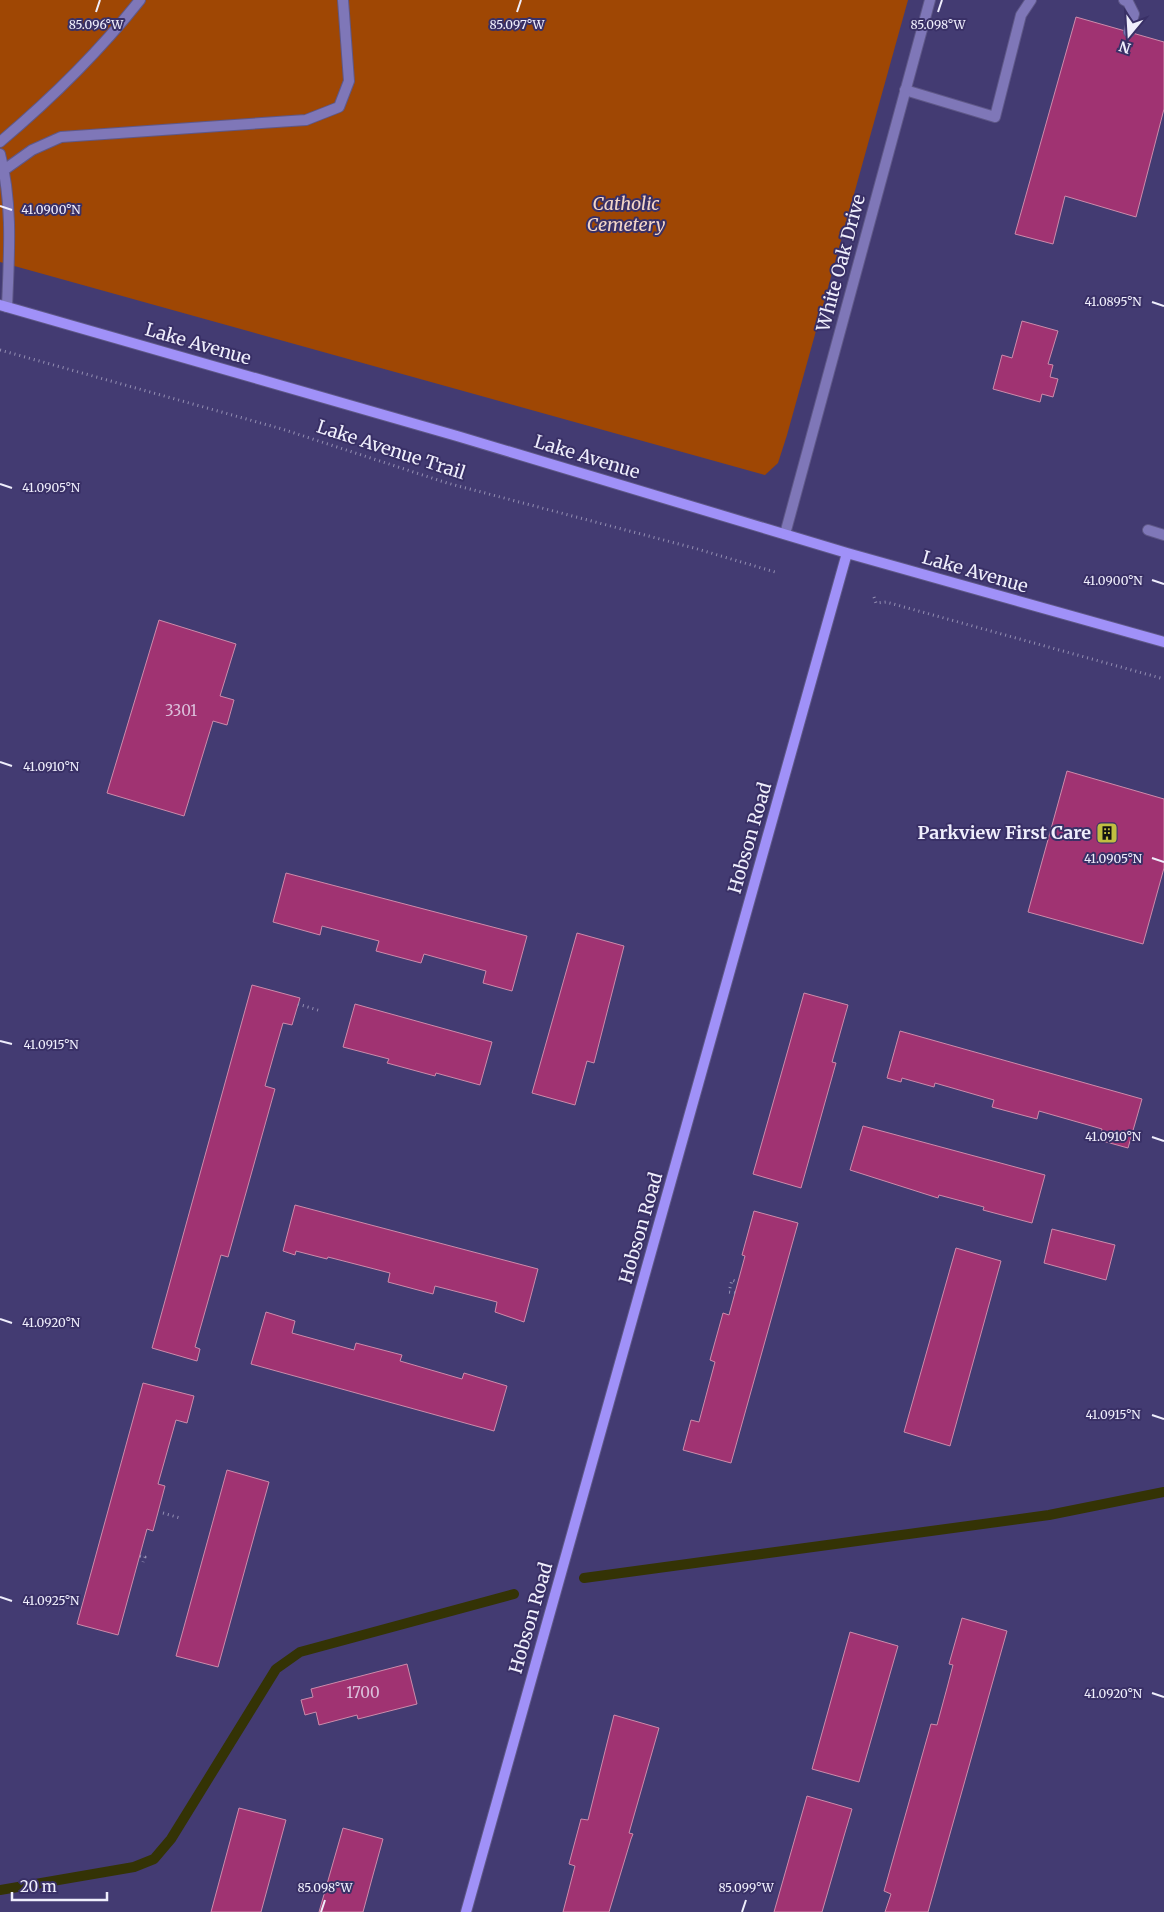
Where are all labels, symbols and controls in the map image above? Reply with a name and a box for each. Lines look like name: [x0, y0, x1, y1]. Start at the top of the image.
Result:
north arrow: [1104, 10, 1154, 60]
text: 85.096°W: [69, 17, 124, 32]
text: 85.097°W: [490, 17, 545, 32]
text: 85.098°W: [911, 17, 966, 32]
text: N: [1117, 37, 1133, 58]
park label: Catholic Cemetery: [587, 192, 665, 236]
street label: White Oak Drive: [811, 192, 870, 335]
text: 41.0900°N: [21, 202, 81, 217]
text: 41.0895°N: [1084, 294, 1142, 309]
street label: Lake Avenue: [142, 317, 254, 370]
street label: Lake Avenue Trail: [314, 415, 469, 485]
street label: Lake Avenue: [532, 430, 643, 483]
text: 41.0905°N: [22, 480, 81, 495]
street label: Lake Avenue: [919, 545, 1031, 598]
text: 41.0900°N: [1083, 573, 1143, 588]
house number: 3301: [165, 701, 197, 720]
text: 41.0910°N: [23, 759, 80, 774]
street label: Hobson Road: [723, 779, 776, 896]
place label: Parkview First Care: [918, 821, 1091, 844]
building icon: Parkview First Care: [1095, 821, 1119, 845]
text: 41.0905°N: [1084, 851, 1143, 866]
text: 41.0915°N: [23, 1037, 79, 1052]
text: 41.0910°N: [1085, 1129, 1142, 1144]
street label: Hobson Road: [614, 1169, 667, 1286]
text: 41.0920°N: [22, 1315, 81, 1330]
text: 41.0915°N: [1085, 1407, 1141, 1422]
street label: Hobson Road: [504, 1559, 557, 1676]
text: 41.0925°N: [23, 1593, 80, 1608]
house number: 1700: [346, 1683, 380, 1702]
text: 41.0920°N: [1084, 1686, 1143, 1701]
scale bar: [12, 1870, 108, 1902]
text: 20 m: [20, 1877, 57, 1896]
text: 85.098°W: [298, 1880, 353, 1895]
text: 85.099°W: [718, 1880, 775, 1895]

